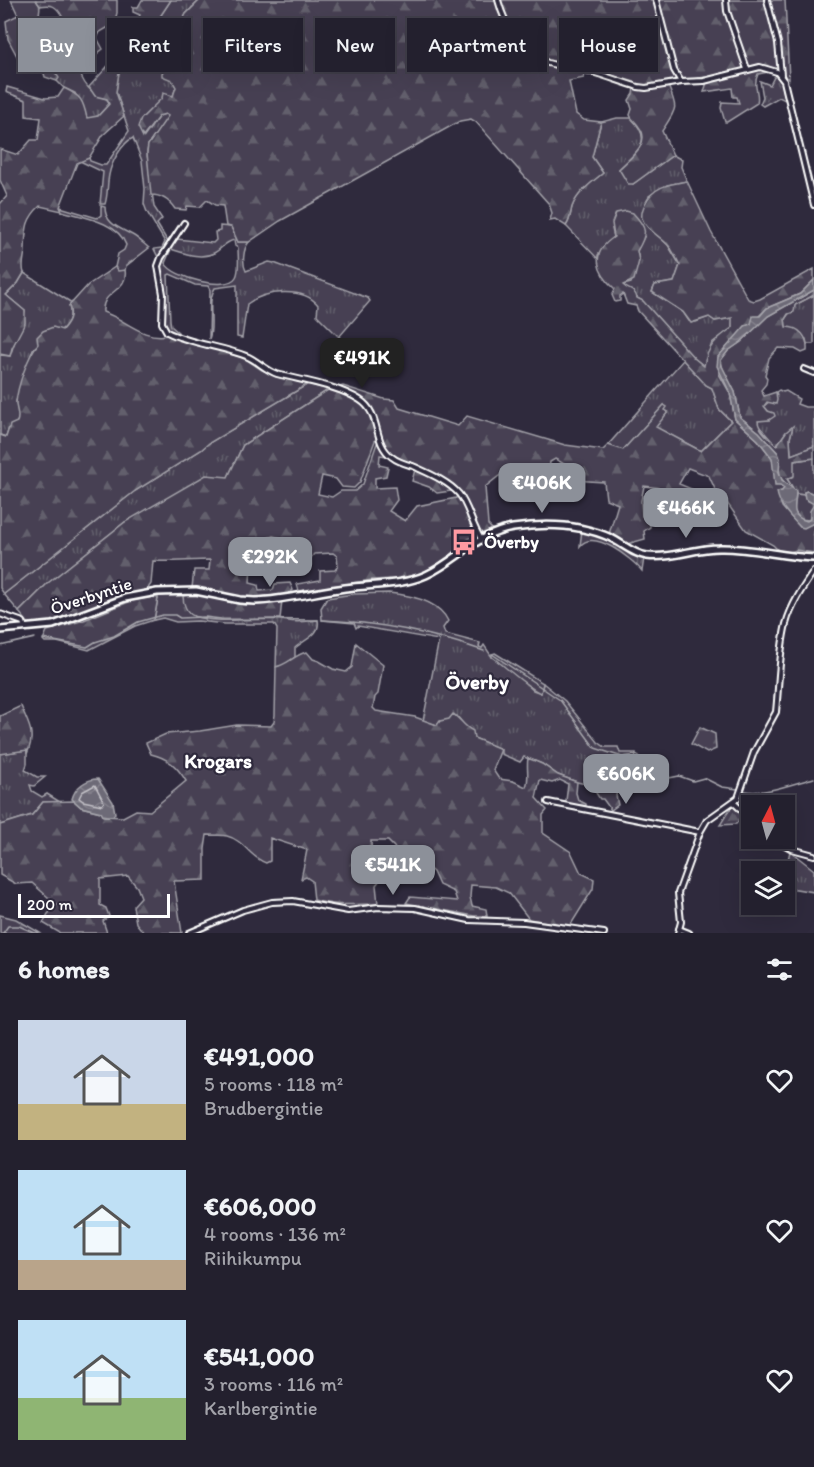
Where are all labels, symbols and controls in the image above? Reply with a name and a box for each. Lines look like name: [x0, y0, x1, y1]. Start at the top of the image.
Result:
chip: Buy: [18, 18, 95, 72]
chip: Rent: [107, 18, 191, 72]
chip: Filters: [203, 18, 303, 72]
chip: New: [315, 18, 395, 72]
chip: Apartment: [407, 18, 547, 72]
chip: House: [559, 18, 658, 72]
pin: €491K: [320, 338, 404, 389]
text: €491K: [334, 345, 390, 369]
pin: €406K: [500, 463, 584, 514]
text: €406K: [512, 470, 572, 494]
pin: €466K: [644, 488, 728, 539]
text: €466K: [657, 495, 715, 519]
bus stop icon: Överby: [449, 527, 479, 557]
place label: Överby: [484, 531, 539, 553]
pin: €292K: [228, 537, 312, 588]
text: €292K: [242, 544, 298, 568]
street label: Överbyntie: [48, 573, 134, 619]
district label: Överby: [445, 669, 509, 695]
district label: Krogars: [184, 749, 252, 774]
pin: €606K: [584, 754, 668, 805]
text: €606K: [597, 761, 655, 785]
north arrow: [741, 795, 795, 849]
map controls: [741, 795, 795, 915]
pin: €541K: [351, 845, 435, 896]
text: €541K: [365, 852, 421, 876]
button: layers: [741, 861, 795, 915]
scale bar: [18, 891, 170, 918]
text: 200 m: [27, 895, 72, 914]
text: 6 homes: [18, 953, 110, 985]
icon: filters: [763, 953, 796, 986]
text: €491,000: [204, 1040, 314, 1072]
icon: home: [66, 1044, 138, 1116]
icon: heart: [763, 1064, 796, 1097]
text: 5 rooms · 118 m²: [204, 1072, 343, 1096]
text: Brudbergintie: [204, 1096, 323, 1120]
text: €606,000: [204, 1190, 317, 1222]
icon: home: [66, 1194, 138, 1266]
icon: heart: [763, 1214, 796, 1247]
text: 4 rooms · 136 m²: [204, 1222, 346, 1246]
text: Riihikumpu: [204, 1246, 302, 1270]
text: €541,000: [204, 1340, 314, 1372]
icon: home: [66, 1344, 138, 1416]
icon: heart: [763, 1364, 796, 1397]
text: 3 rooms · 116 m²: [204, 1372, 343, 1396]
text: Karlbergintie: [204, 1396, 317, 1420]

